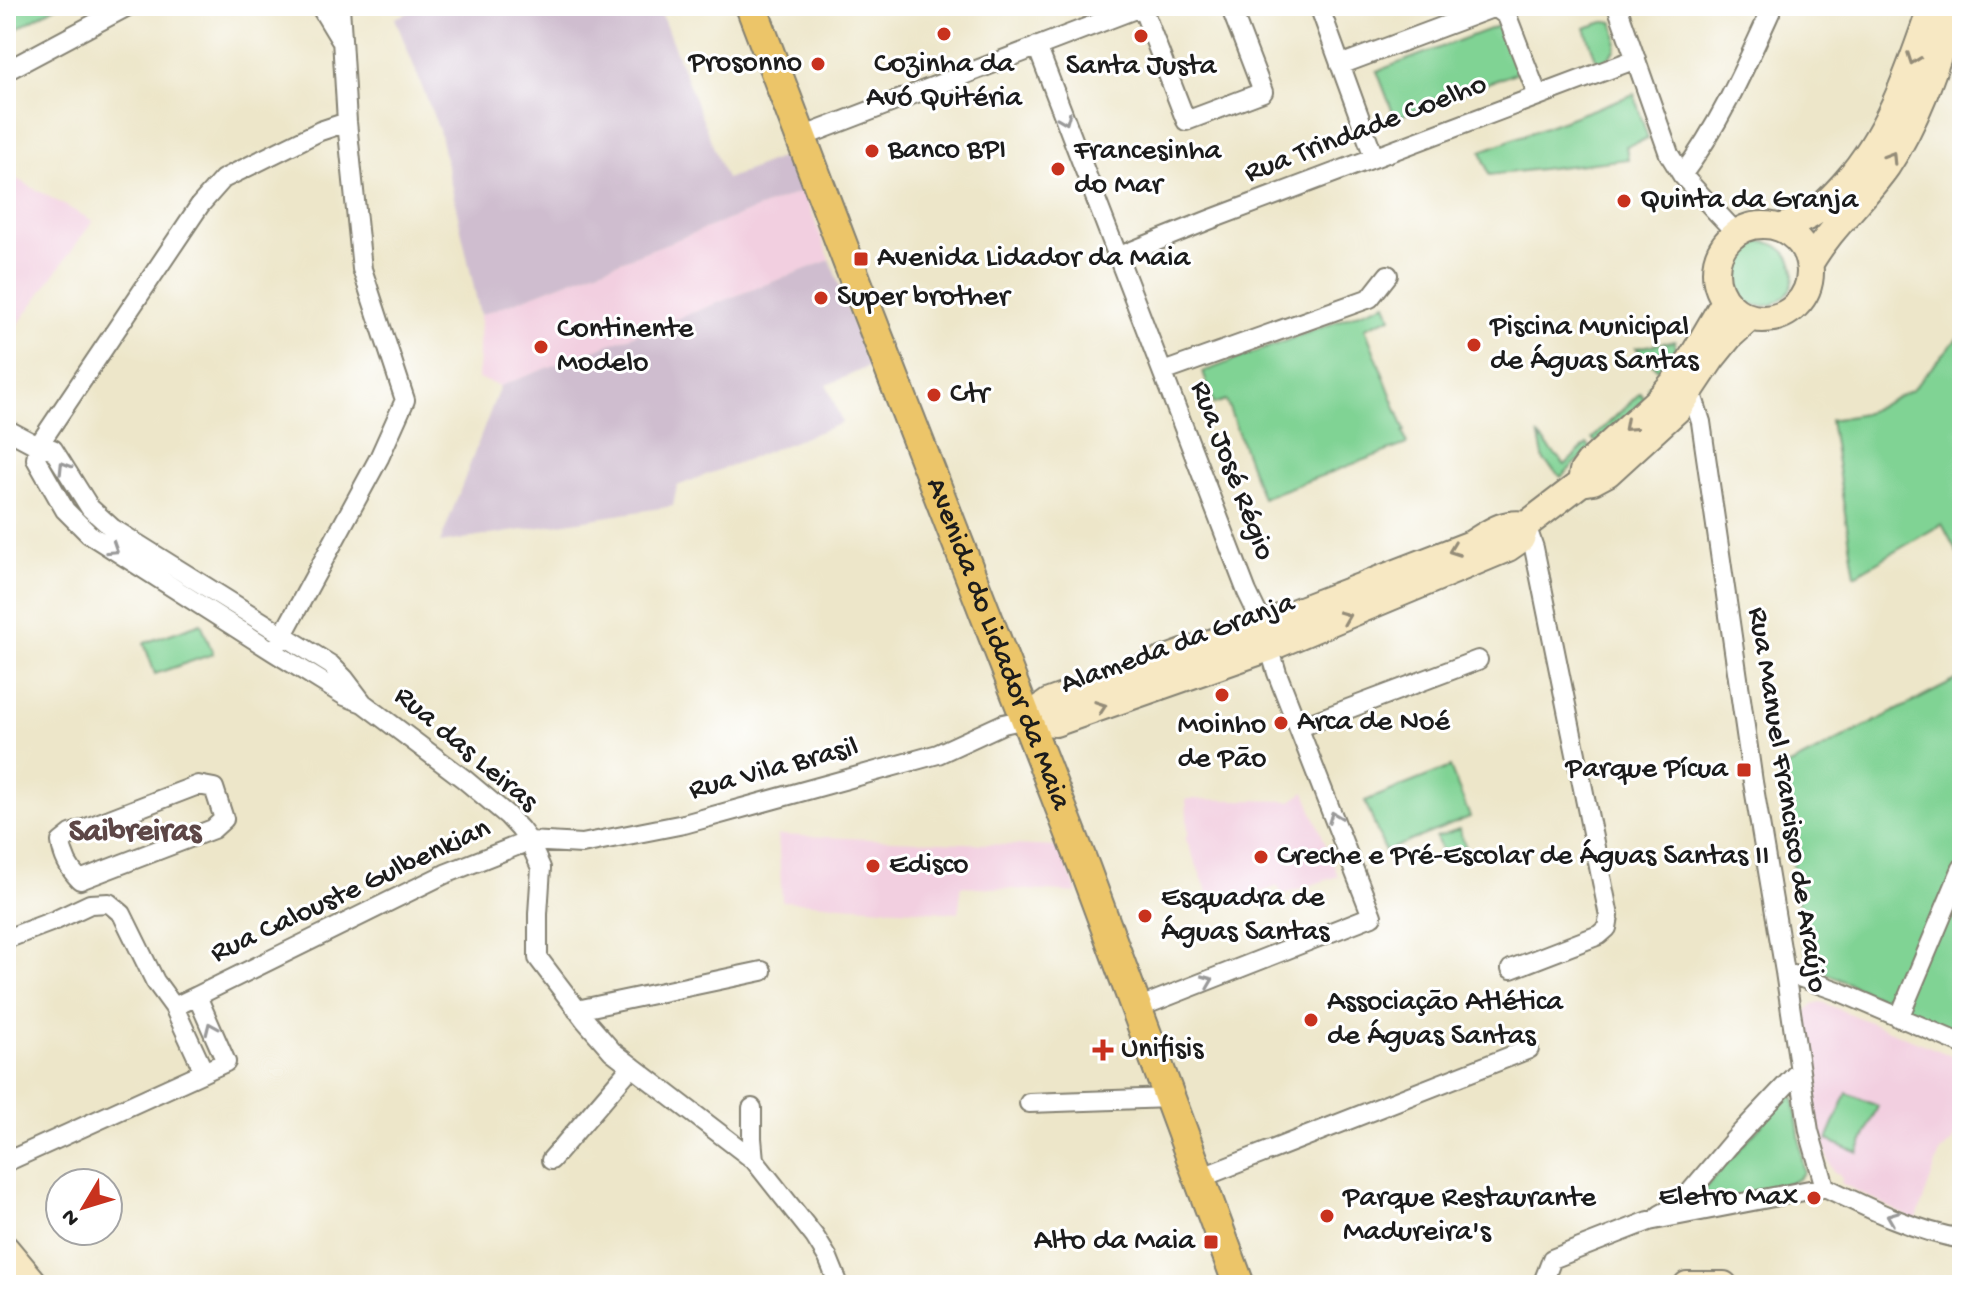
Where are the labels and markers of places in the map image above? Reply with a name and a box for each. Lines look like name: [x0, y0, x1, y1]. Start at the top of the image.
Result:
marker: Cozinha da Avó Quitéria: [935, 25, 953, 43]
marker: Santa Justa: [1132, 27, 1150, 45]
place label: Prosonno: [688, 47, 802, 82]
place label: Cozinha da Avó Quitéria: [866, 48, 1023, 117]
place label: Santa Justa: [1066, 50, 1218, 85]
marker: Prosonno: [809, 55, 827, 73]
place label: Banco BPI: [887, 134, 1006, 169]
place label: Francesinha do Mar: [1073, 135, 1222, 204]
marker: Banco BPI: [863, 142, 881, 160]
marker: Francesinha do Mar: [1049, 160, 1067, 178]
place label: Quinta da Granja: [1640, 184, 1860, 219]
marker: Quinta da Granja: [1615, 192, 1633, 210]
place label: Avenida Lidador da Maia: [877, 242, 1191, 277]
marker: Avenida Lidador da Maia: [852, 250, 870, 268]
place label: Super brother: [837, 281, 1012, 316]
marker: Super brother: [812, 289, 830, 307]
place label: Piscina Municipal de Águas Santas: [1489, 311, 1700, 380]
place label: Continente Modelo: [557, 313, 694, 382]
marker: Piscina Municipal de Águas Santas: [1465, 336, 1483, 354]
marker: Continente Modelo: [532, 338, 550, 356]
place label: Ctr: [950, 378, 992, 413]
marker: Ctr: [925, 386, 943, 404]
marker: Moinho de Pão: [1213, 686, 1231, 704]
place label: Arca de Noé: [1297, 706, 1451, 741]
place label: Moinho de Pão: [1178, 709, 1266, 778]
marker: Arca de Noé: [1272, 714, 1290, 732]
place label: Parque Pícua: [1565, 753, 1729, 788]
marker: Parque Pícua: [1735, 761, 1753, 779]
place label: Creche e Pré-Escolar de Águas Santas II: [1277, 839, 1770, 875]
marker: Creche e Pré-Escolar de Águas Santas II: [1252, 848, 1270, 866]
place label: Edisco: [889, 849, 969, 884]
marker: Edisco: [864, 857, 882, 875]
place label: Esquadra de Águas Santas: [1161, 882, 1330, 951]
marker: Esquadra de Águas Santas: [1136, 907, 1154, 925]
place label: Associação Atlética de Águas Santas: [1327, 986, 1564, 1055]
marker: Associação Atlética de Águas Santas: [1302, 1011, 1320, 1029]
place label: Unifisis: [1121, 1033, 1204, 1068]
marker: Unifisis: [1092, 1039, 1114, 1061]
place label: Eletro Max: [1658, 1181, 1798, 1216]
place label: Parque Restaurante Madureira's: [1342, 1182, 1596, 1251]
marker: Eletro Max: [1805, 1189, 1823, 1207]
marker: Parque Restaurante Madureira's: [1318, 1207, 1336, 1225]
place label: Alto da Maia: [1034, 1225, 1196, 1260]
marker: Alto da Maia: [1202, 1233, 1220, 1251]

